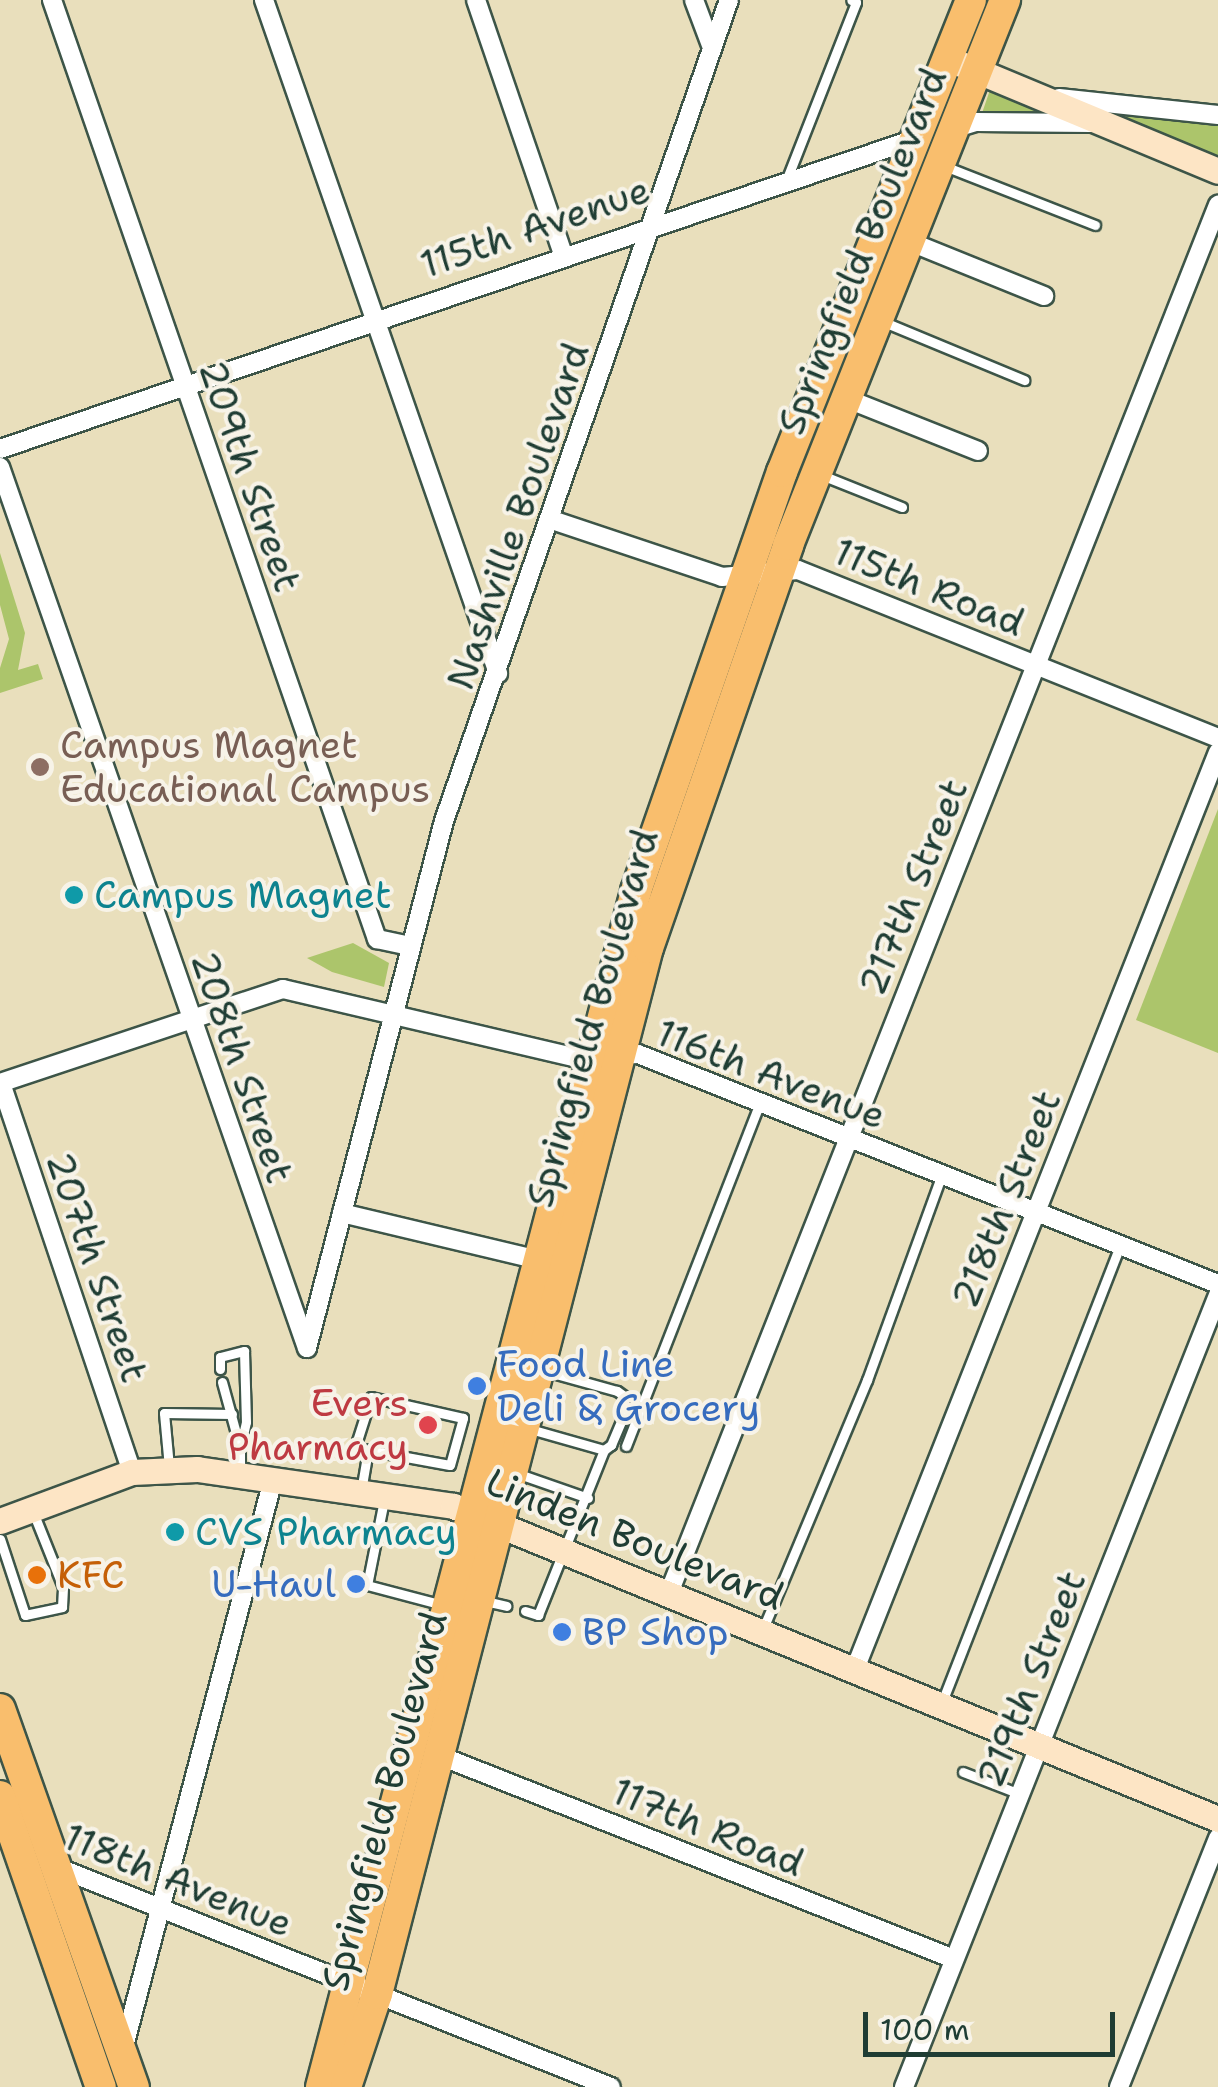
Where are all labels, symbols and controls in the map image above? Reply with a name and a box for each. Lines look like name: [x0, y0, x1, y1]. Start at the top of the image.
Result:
street label: Springfield Boulevard: [768, 61, 956, 441]
street label: 115th Avenue: [414, 166, 656, 288]
street label: Nashville Boulevard: [437, 337, 599, 695]
street label: 209th Street: [189, 354, 311, 598]
street label: 115th Road: [827, 528, 1031, 646]
place label: Campus Magnet Educational Campus: [60, 722, 430, 812]
marker: Campus Magnet Educational Campus: [29, 756, 51, 778]
street label: 217th Street: [849, 772, 977, 1002]
street label: Springfield Boulevard: [516, 824, 668, 1212]
place label: Campus Magnet: [94, 872, 392, 918]
marker: Campus Magnet: [63, 884, 85, 906]
street label: 208th Street: [181, 945, 303, 1189]
street label: 116th Avenue: [650, 1009, 892, 1139]
street label: 218th Street: [942, 1084, 1070, 1314]
street label: 207th Street: [36, 1146, 158, 1388]
place label: Food Line Deli & Grocery: [497, 1341, 760, 1430]
marker: Food Line Deli & Grocery: [466, 1375, 488, 1397]
place label: Evers Pharmacy: [227, 1380, 408, 1470]
marker: Evers Pharmacy: [417, 1414, 439, 1436]
street label: Linden Boulevard: [480, 1458, 790, 1620]
place label: CVS Pharmacy: [195, 1509, 457, 1555]
marker: CVS Pharmacy: [164, 1521, 186, 1543]
place label: KFC: [57, 1552, 125, 1598]
place label: U-Haul: [211, 1561, 336, 1607]
marker: KFC: [26, 1564, 48, 1586]
street label: 219th Street: [967, 1564, 1095, 1794]
marker: U-Haul: [345, 1573, 367, 1595]
street label: Springfield Boulevard: [311, 1606, 457, 1996]
place label: BP Shop: [582, 1609, 729, 1655]
marker: BP Shop: [551, 1621, 573, 1643]
street label: 117th Road: [606, 1768, 810, 1886]
street label: 118th Avenue: [57, 1813, 299, 1947]
scale bar: [868, 1992, 1120, 2054]
text: 100 m: [880, 2009, 970, 2050]

